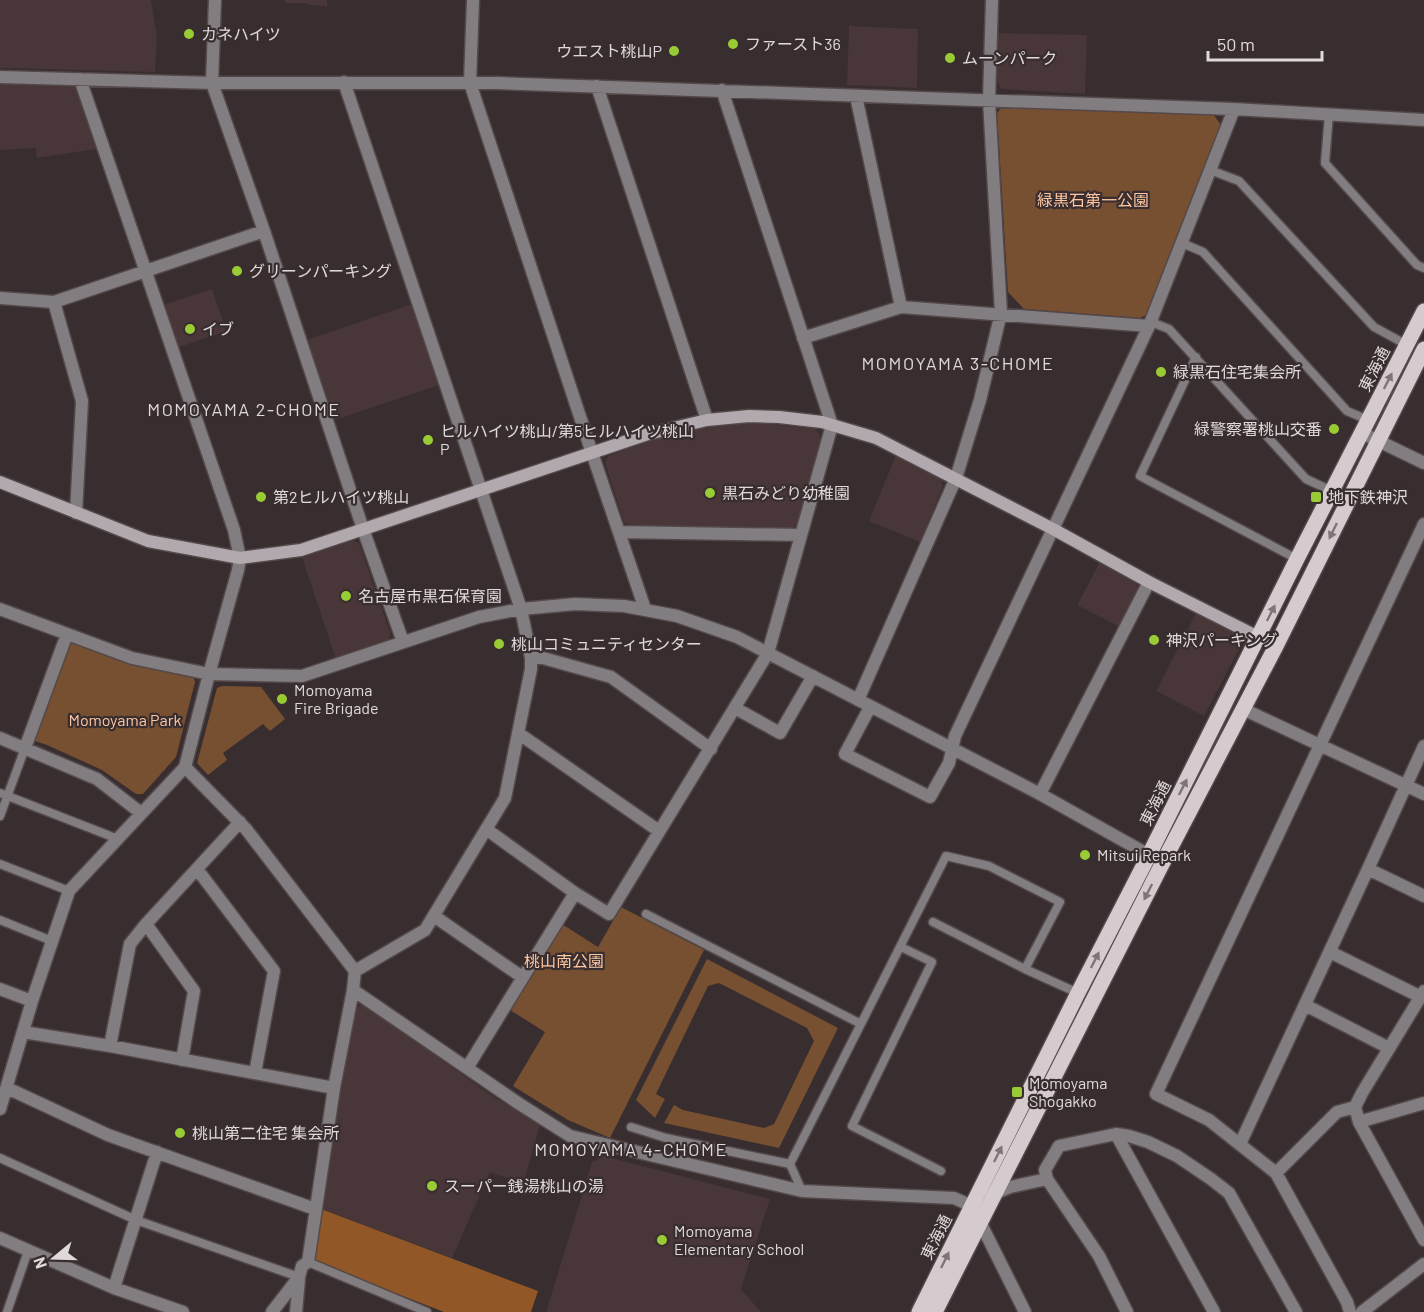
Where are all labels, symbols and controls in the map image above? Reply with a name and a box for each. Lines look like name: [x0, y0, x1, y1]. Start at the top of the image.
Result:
place label: カネハイツ: [201, 24, 281, 43]
scale bar: [1208, 24, 1322, 62]
marker: カネハイツ: [182, 27, 196, 41]
text: 50 m: [1217, 33, 1255, 55]
place label: ファースト36: [745, 34, 841, 53]
marker: ファースト36: [726, 37, 740, 51]
place label: ウエスト桃山P: [557, 41, 662, 60]
marker: ウエスト桃山P: [667, 44, 681, 58]
place label: ムーンパーク: [962, 48, 1057, 67]
marker: ムーンパーク: [943, 51, 957, 65]
park label: 緑黒石第一公園: [1037, 190, 1149, 209]
place label: グリーンパーキング: [249, 261, 392, 280]
marker: グリーンパーキング: [230, 264, 244, 278]
place label: イブ: [202, 319, 234, 338]
marker: イブ: [183, 322, 197, 336]
street label: 東海通: [1354, 343, 1393, 394]
district label: MOMOYAMA 3-CHOME: [861, 352, 1055, 374]
place label: 緑黒石住宅集会所: [1173, 362, 1301, 381]
marker: 緑黒石住宅集会所: [1154, 365, 1168, 379]
one-way arrow: [1383, 373, 1393, 390]
district label: MOMOYAMA 2-CHOME: [147, 398, 341, 420]
place label: 緑警察署桃山交番: [1194, 419, 1322, 438]
place label: ヒルハイツ桃山/第5ヒルハイツ桃山 P: [440, 421, 694, 458]
marker: 緑警察署桃山交番: [1327, 422, 1341, 436]
marker: ヒルハイツ桃山/第5ヒルハイツ桃山 P: [421, 433, 435, 447]
place label: 黒石みどり幼稚園: [722, 483, 850, 502]
marker: 黒石みどり幼稚園: [703, 486, 717, 500]
place label: 第2ヒルハイツ桃山: [273, 487, 409, 506]
place label: 地下鉄神沢: [1328, 487, 1408, 506]
marker: 第2ヒルハイツ桃山: [254, 490, 268, 504]
marker: 地下鉄神沢: [1309, 490, 1323, 504]
one-way arrow: [1328, 523, 1338, 540]
place label: 名古屋市黒石保育園: [358, 586, 502, 605]
marker: 名古屋市黒石保育園: [339, 589, 353, 603]
one-way arrow: [1266, 604, 1276, 621]
place label: 神沢パーキング: [1166, 630, 1278, 649]
marker: 神沢パーキング: [1147, 633, 1161, 647]
place label: 桃山コミュニティセンター: [511, 634, 702, 653]
marker: 桃山コミュニティセンター: [492, 637, 506, 651]
place label: Momoyama Fire Brigade: [294, 680, 379, 717]
marker: Momoyama Fire Brigade: [275, 692, 289, 706]
park label: Momoyama Park: [68, 710, 182, 729]
street label: 東海通: [1135, 777, 1174, 828]
one-way arrow: [1178, 778, 1188, 796]
place label: Mitsui Repark: [1097, 845, 1191, 864]
marker: Mitsui Repark: [1078, 848, 1092, 862]
one-way arrow: [1143, 883, 1152, 900]
park label: 桃山南公園: [524, 951, 604, 970]
one-way arrow: [1090, 952, 1099, 969]
place label: Momoyama Shogakko: [1029, 1073, 1107, 1110]
marker: Momoyama Shogakko: [1010, 1085, 1024, 1099]
place label: 桃山第二住宅 集会所: [192, 1123, 339, 1142]
marker: 桃山第二住宅 集会所: [173, 1126, 187, 1140]
district label: MOMOYAMA 4-CHOME: [534, 1138, 728, 1160]
one-way arrow: [993, 1145, 1003, 1162]
place label: スーパー銭湯桃山の湯: [444, 1176, 604, 1195]
marker: スーパー銭湯桃山の湯: [425, 1179, 439, 1193]
street label: 東海通: [916, 1211, 955, 1262]
place label: Momoyama Elementary School: [674, 1221, 804, 1258]
north arrow: [24, 1228, 84, 1288]
marker: Momoyama Elementary School: [655, 1233, 669, 1247]
one-way arrow: [940, 1251, 950, 1268]
text: N: [29, 1255, 50, 1271]

